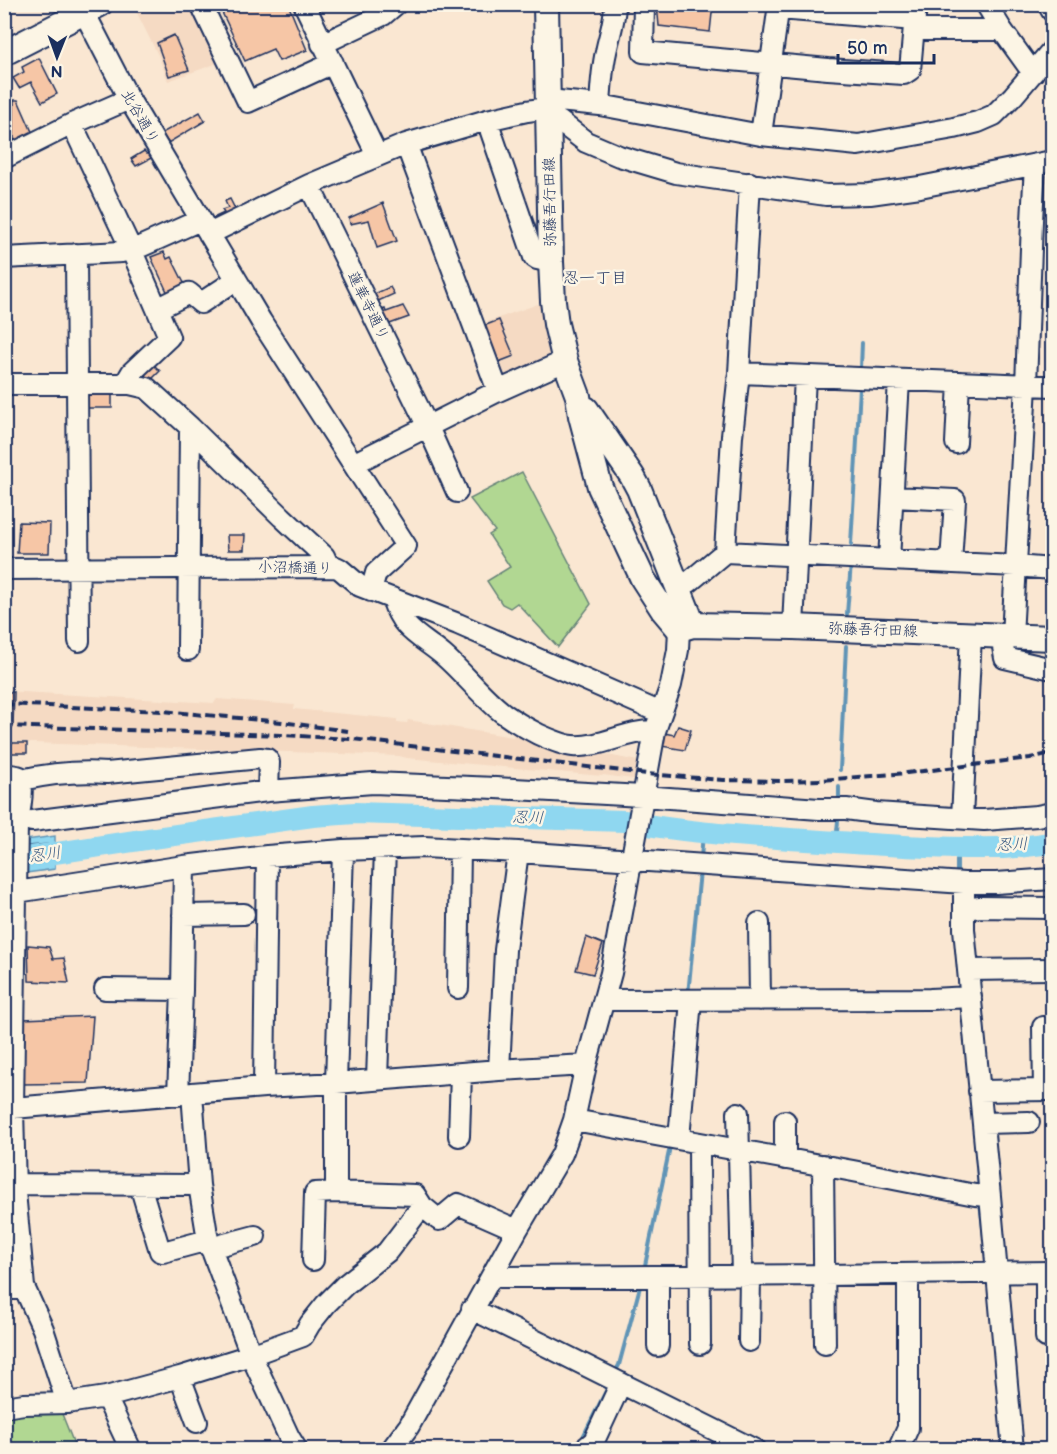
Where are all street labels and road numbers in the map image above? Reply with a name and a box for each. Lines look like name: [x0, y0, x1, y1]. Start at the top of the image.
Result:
street label: 北谷通り: [117, 86, 163, 148]
street label: 弥藤吾行田線: [540, 157, 560, 247]
street label: 蓮華寺通り: [343, 268, 393, 344]
street label: 小沼橋通り: [257, 558, 333, 578]
street label: 弥藤吾行田線: [828, 619, 918, 641]

